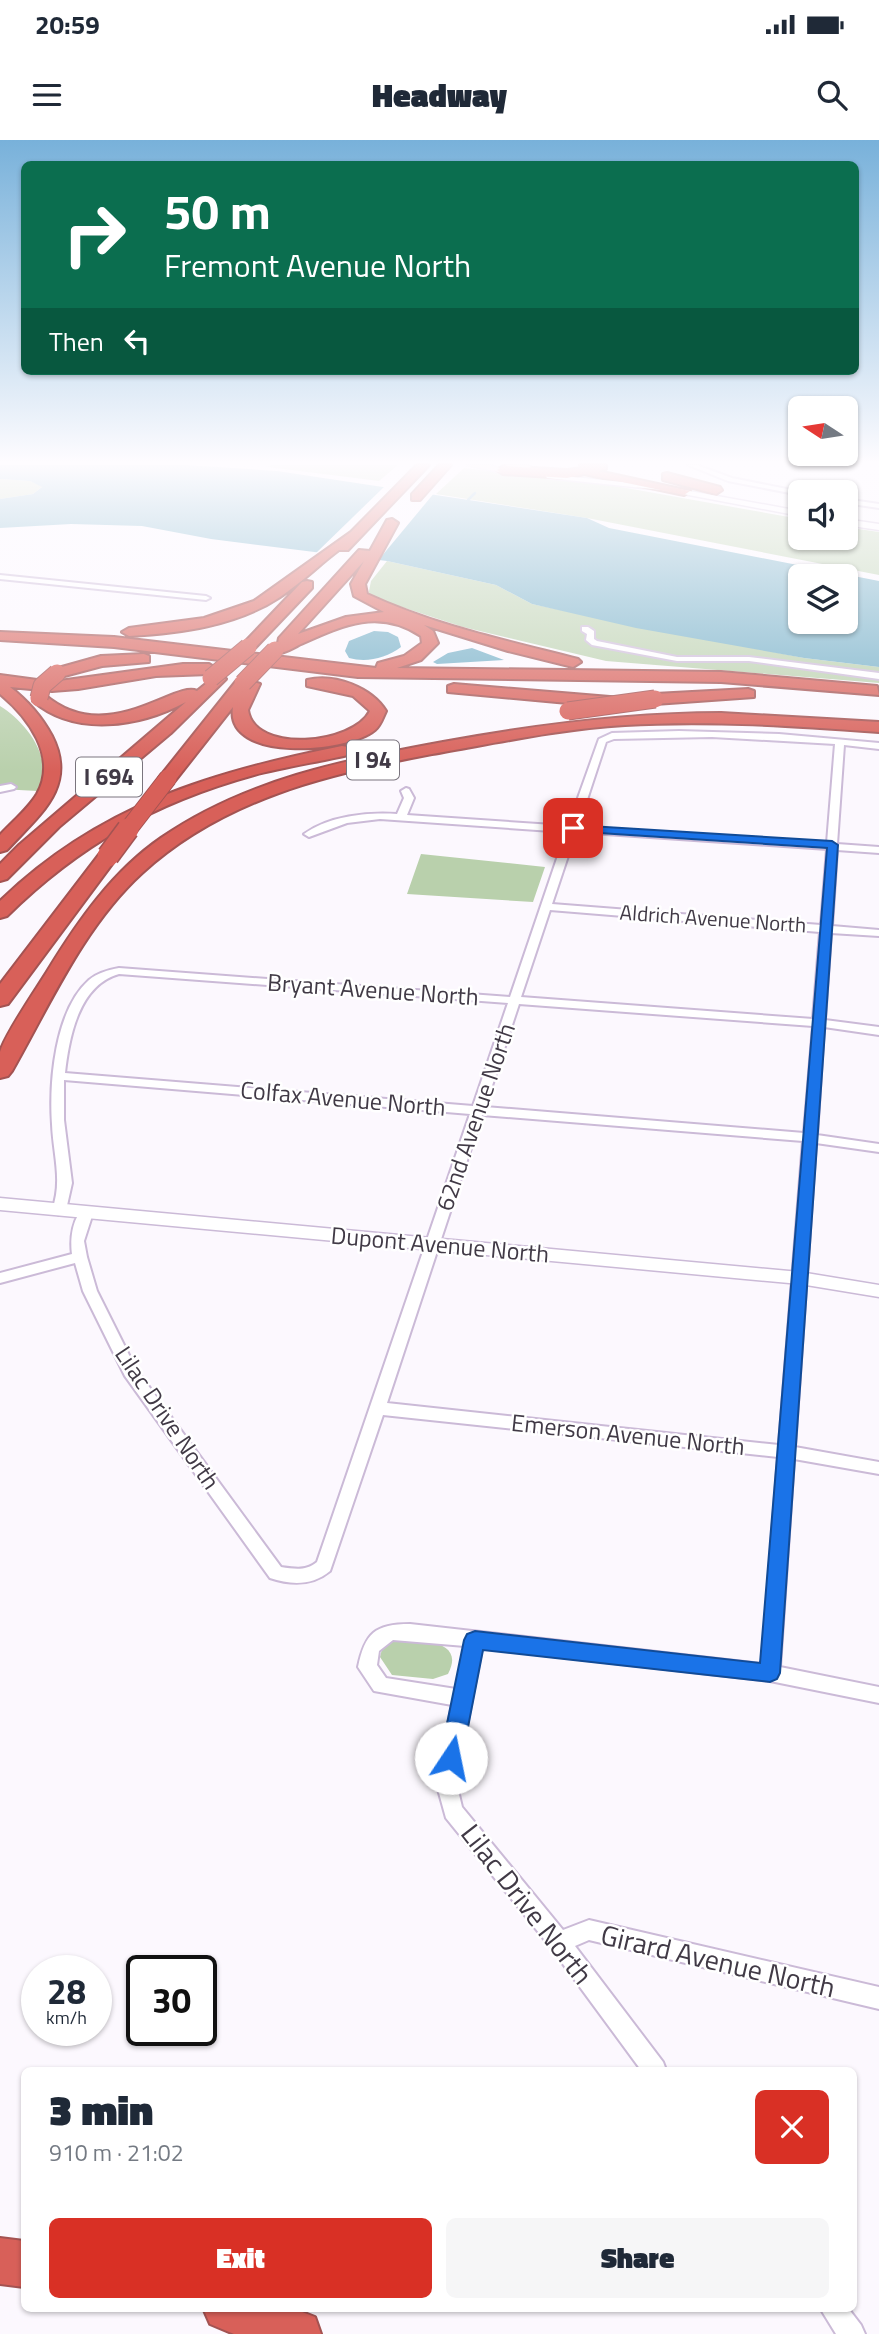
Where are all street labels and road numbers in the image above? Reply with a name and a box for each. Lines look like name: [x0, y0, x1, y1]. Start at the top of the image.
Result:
road number: I 94: [347, 740, 399, 780]
road number: I 694: [76, 758, 142, 796]
street label: Aldrich Avenue North: [619, 896, 807, 940]
street label: Bryant Avenue North: [266, 964, 480, 1014]
street label: 62nd Avenue North: [426, 1018, 524, 1215]
street label: Colfax Avenue North: [239, 1071, 447, 1125]
street label: Dupont Avenue North: [330, 1217, 551, 1271]
street label: Lilac Drive North: [106, 1338, 229, 1496]
street label: Emerson Avenue North: [510, 1404, 747, 1464]
street label: Lilac Drive North: [451, 1814, 604, 1993]
street label: Girard Avenue North: [597, 1913, 840, 2008]

